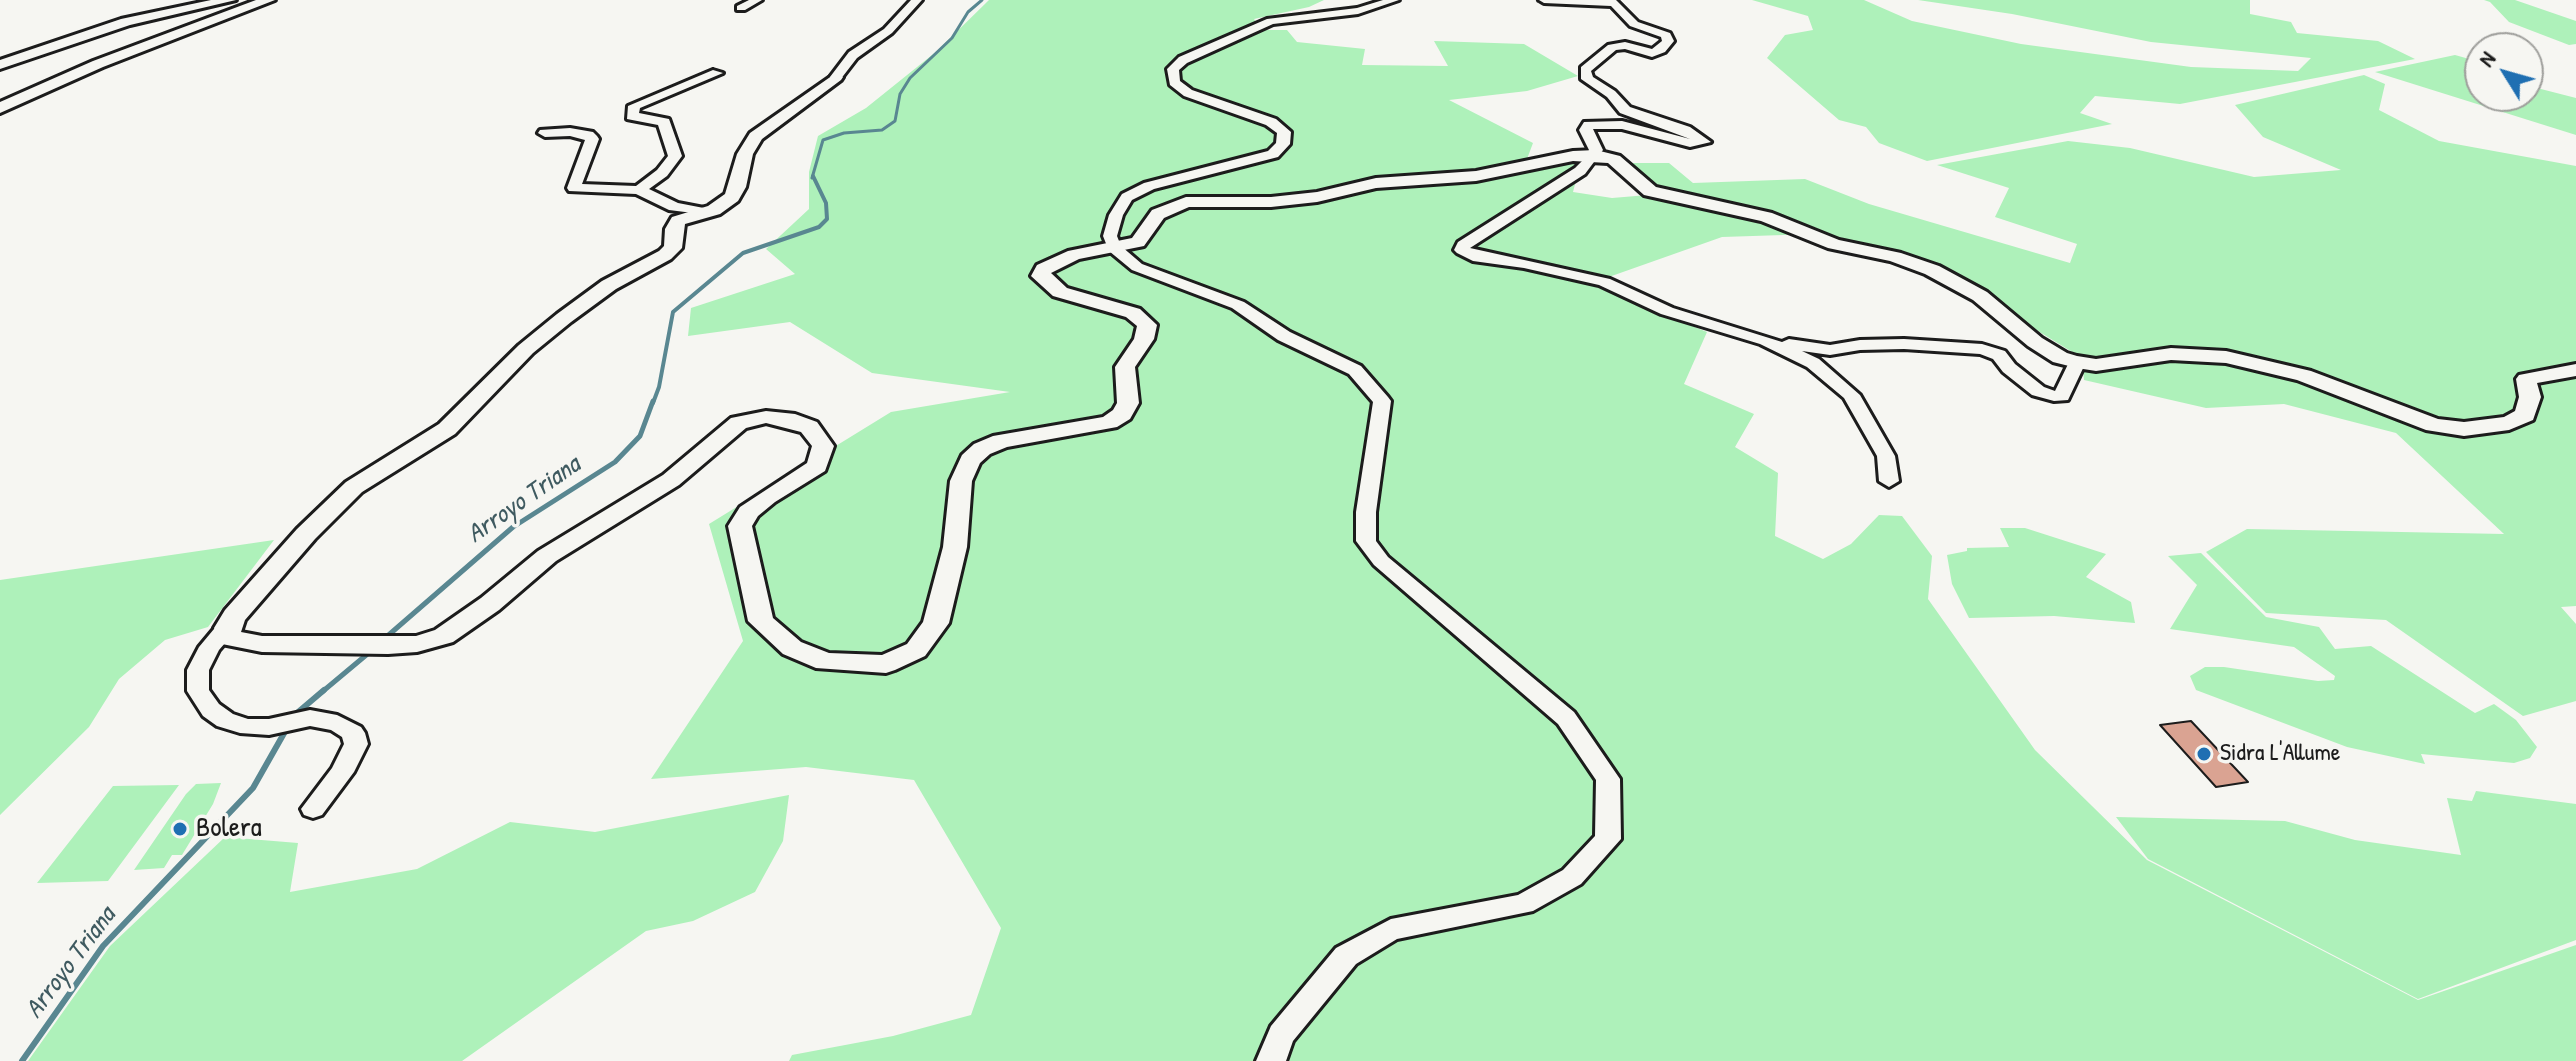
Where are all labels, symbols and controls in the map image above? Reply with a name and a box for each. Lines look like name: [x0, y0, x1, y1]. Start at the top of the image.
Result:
north arrow: [2464, 32, 2544, 112]
text: N: [2471, 45, 2502, 72]
water label: Arroyo Triana: [461, 450, 587, 550]
place label: Sidra L'Allume: [2220, 740, 2340, 768]
marker: Sidra L'Allume: [2195, 745, 2213, 763]
place label: Bolera: [196, 812, 262, 846]
marker: Bolera: [171, 820, 189, 838]
water label: Arroyo Triana: [19, 901, 123, 1025]

